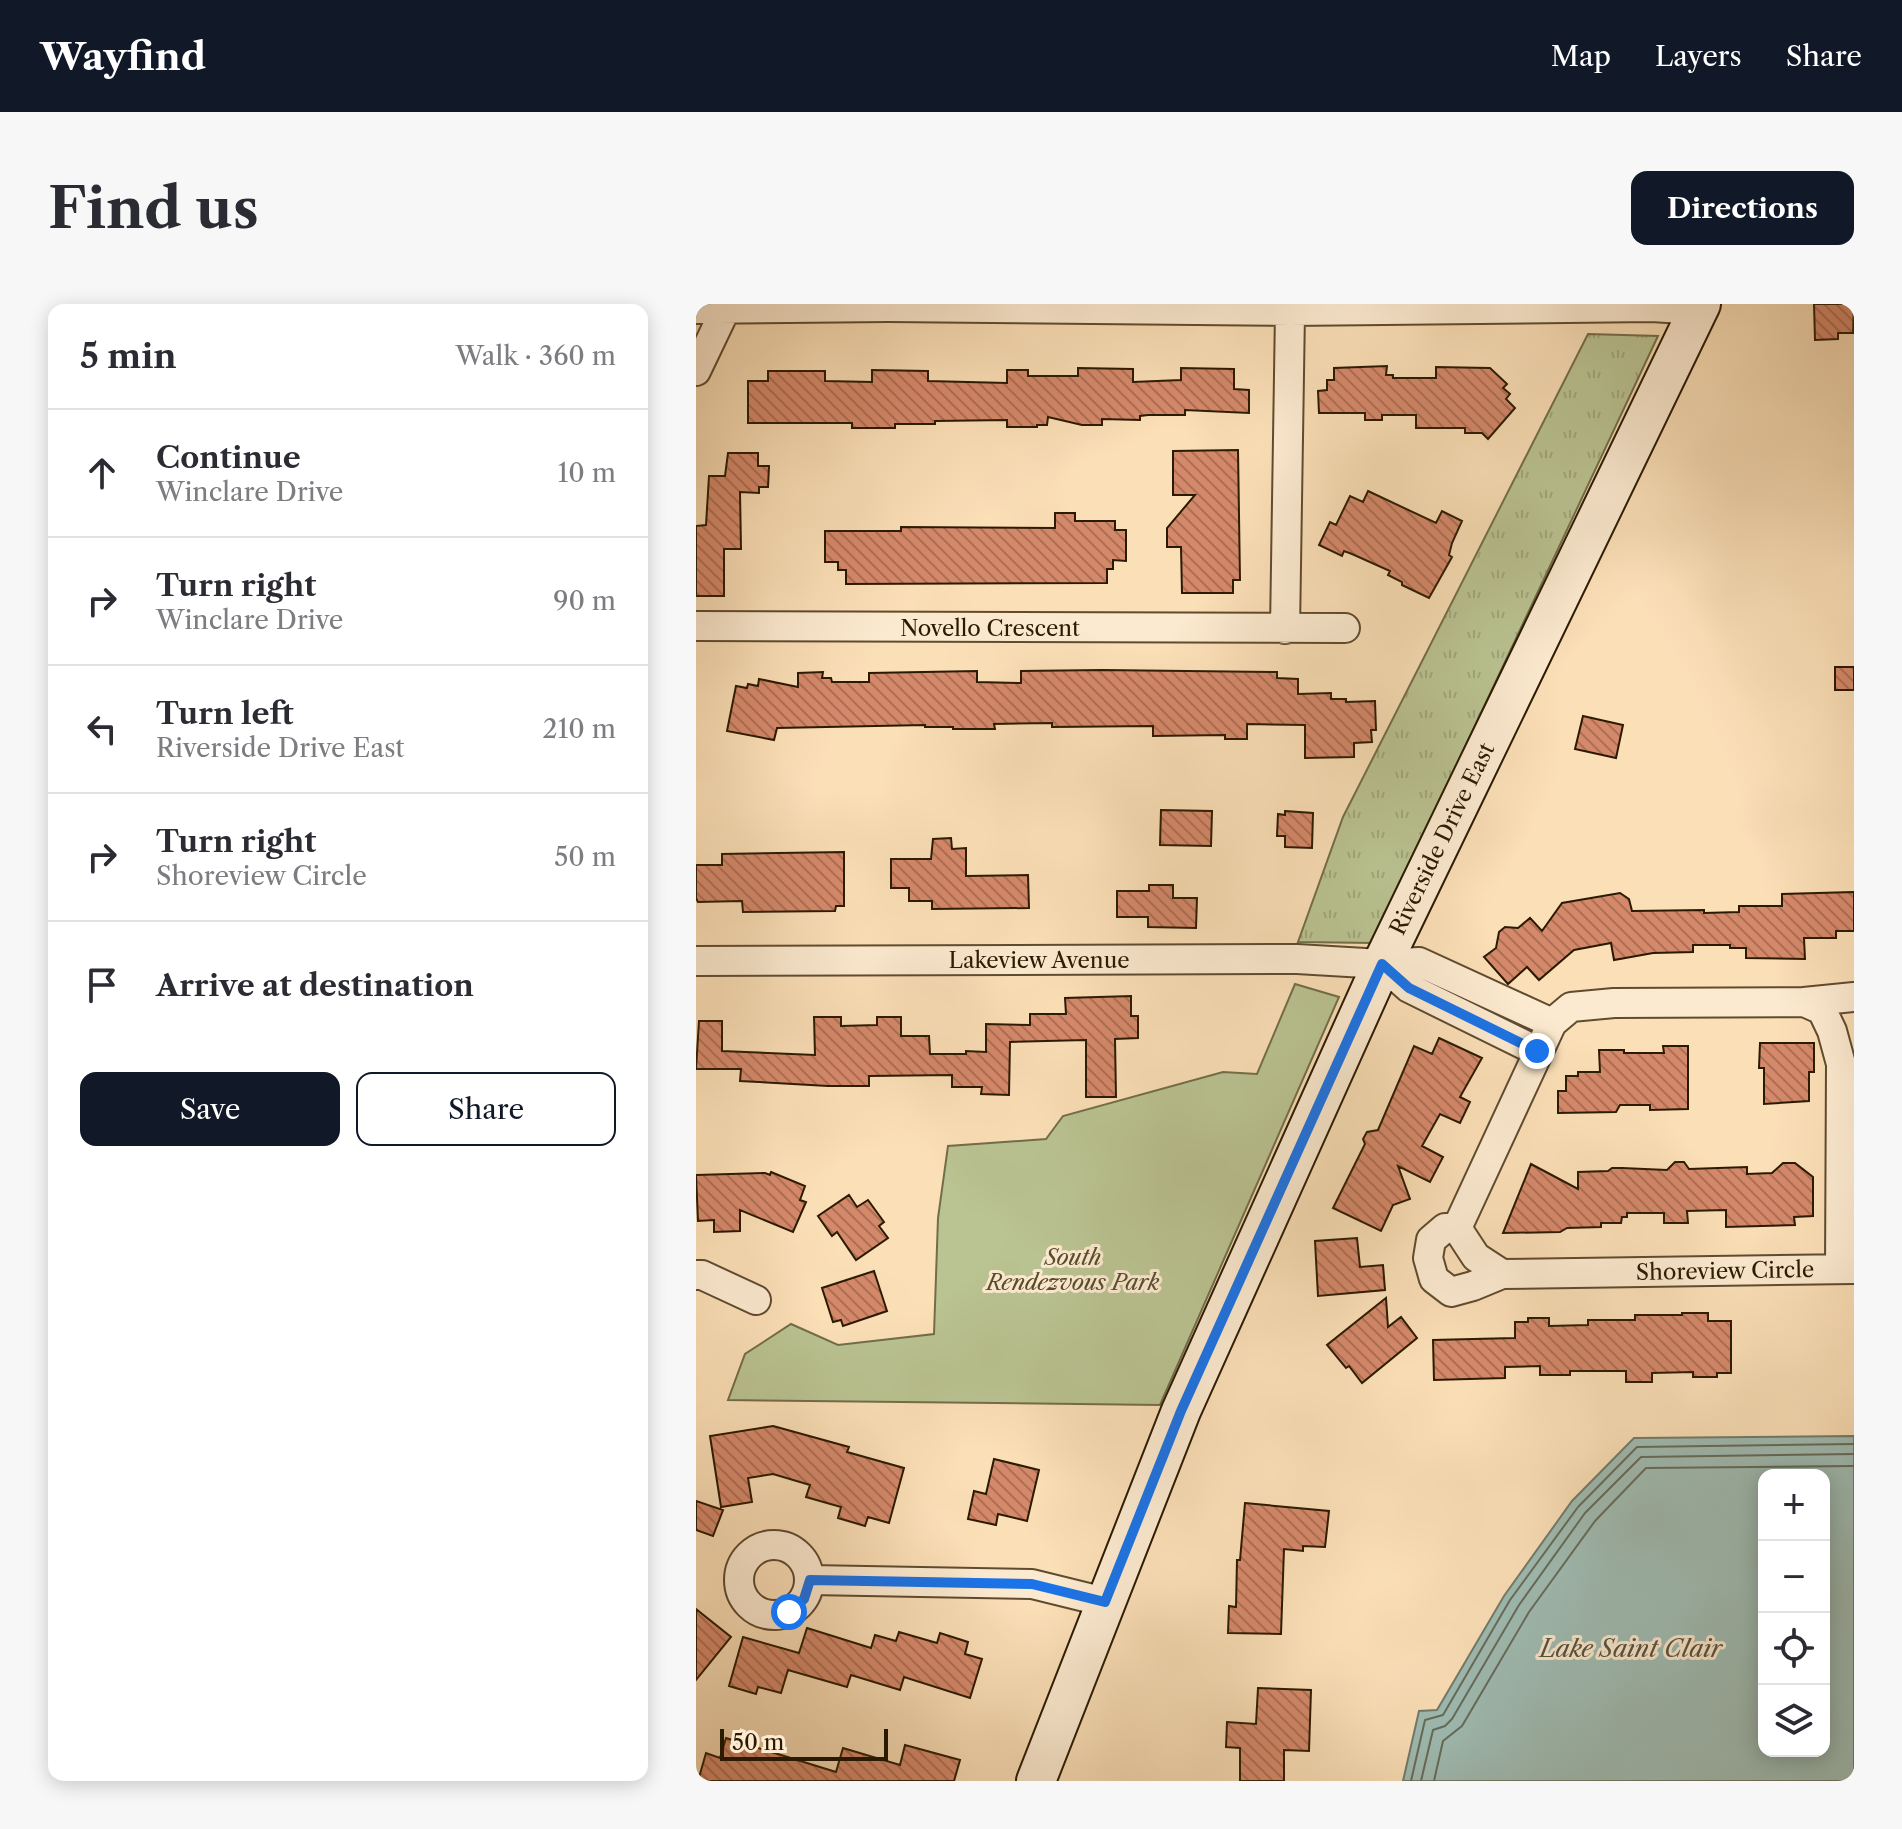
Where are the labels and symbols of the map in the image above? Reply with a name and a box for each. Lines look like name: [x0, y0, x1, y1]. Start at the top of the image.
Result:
street label: Novello Crescent: [900, 615, 1080, 642]
street label: Riverside Drive East: [1384, 738, 1500, 939]
street label: Lakeview Avenue: [948, 947, 1130, 974]
route end: [1519, 1033, 1555, 1069]
park label: South Rendezvous Park: [985, 1244, 1160, 1296]
street label: Shoreview Circle: [1636, 1256, 1814, 1286]
route start: [771, 1594, 807, 1630]
water label: Lake Saint Clair: [1538, 1634, 1724, 1663]
scale bar: [720, 1725, 888, 1761]

